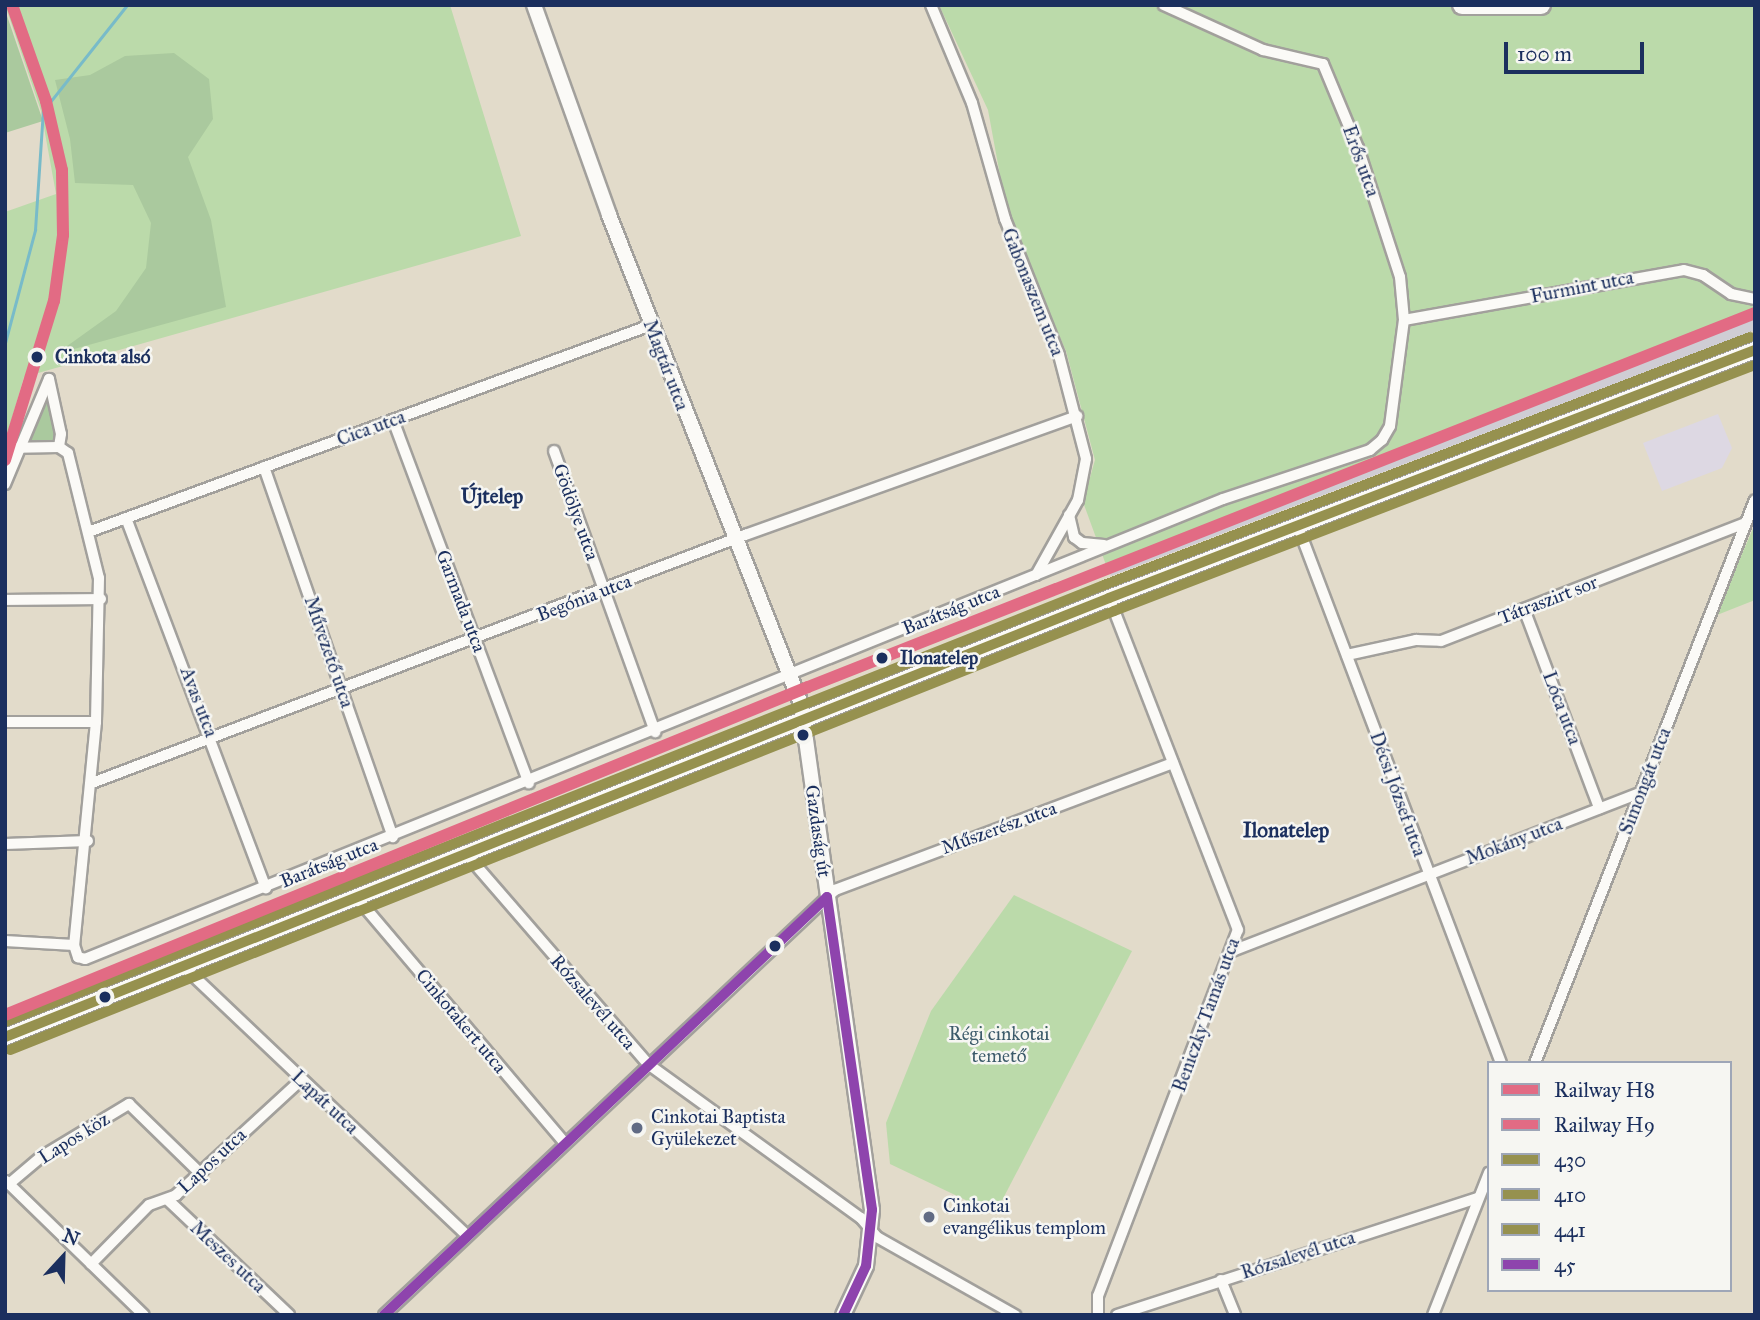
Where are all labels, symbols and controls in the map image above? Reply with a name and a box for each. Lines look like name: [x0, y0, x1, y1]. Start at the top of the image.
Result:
scale bar: [1508, 28, 1648, 72]
text: 100 m: [1517, 41, 1572, 67]
street label: Erős utca: [1338, 122, 1384, 200]
street label: Gabonaszem utca: [997, 225, 1069, 359]
street label: Furmint utca: [1529, 266, 1635, 308]
street label: Magtár utca: [638, 316, 694, 414]
marker: Cinkota alsó: [25, 345, 49, 369]
place label: Cinkota alsó: [55, 346, 150, 368]
street label: Cica utca: [334, 405, 408, 451]
street label: Gödölye utca: [548, 461, 604, 563]
district label: Újtelep: [461, 483, 523, 509]
street label: Garmada utca: [431, 547, 491, 655]
street label: Begónia utca: [533, 570, 635, 626]
street label: Tátraszirt sor: [1495, 571, 1601, 629]
street label: Barátság utca: [899, 580, 1003, 640]
street label: Művezető utca: [299, 593, 359, 711]
marker: Ilonatelep: [870, 646, 894, 670]
place label: Ilonatelep: [900, 647, 978, 669]
street label: Avas utca: [175, 664, 223, 740]
street label: Lóca utca: [1538, 668, 1586, 748]
street label: Simongát utca: [1614, 724, 1676, 838]
unlabelled marker: [796, 728, 810, 742]
street label: Décsi József utca: [1365, 728, 1431, 860]
street label: Gazdaság út: [800, 783, 836, 879]
street label: Műszerész utca: [938, 797, 1060, 859]
street label: Mokány utca: [1462, 812, 1566, 870]
district label: Ilonatelep: [1243, 817, 1329, 843]
street label: Barátság utca: [277, 833, 381, 893]
street label: Beniczky Tamás utca: [1168, 935, 1244, 1095]
unlabelled marker: [768, 939, 782, 953]
street label: Rózsalevél utca: [546, 950, 640, 1054]
street label: Cinkotakert utca: [411, 964, 511, 1078]
unlabelled marker: [98, 990, 112, 1004]
park label: Régi cinkotai temető: [948, 1023, 1050, 1067]
legend: [1487, 1061, 1732, 1292]
street label: Lapát utca: [287, 1065, 363, 1139]
text: Railway H8: [1554, 1077, 1655, 1103]
place label: Cinkotai Baptista Gyülekezet: [651, 1106, 786, 1150]
street label: Lapos köz: [34, 1107, 114, 1169]
text: Railway H9: [1554, 1112, 1655, 1138]
marker: Cinkotai Baptista Gyülekezet: [629, 1120, 645, 1136]
street label: Lapos utca: [173, 1124, 251, 1198]
text: 430: [1554, 1147, 1586, 1173]
text: 410: [1554, 1182, 1586, 1208]
place label: Cinkotai evangélikus templom: [943, 1195, 1106, 1239]
marker: Cinkotai evangélikus templom: [921, 1209, 937, 1225]
street label: Meszes utca: [186, 1216, 270, 1298]
text: 441: [1554, 1217, 1586, 1243]
north arrow: [28, 1222, 98, 1292]
text: N: [59, 1223, 83, 1251]
street label: Rózsalevél utca: [1238, 1226, 1358, 1284]
text: 45: [1554, 1252, 1575, 1278]

